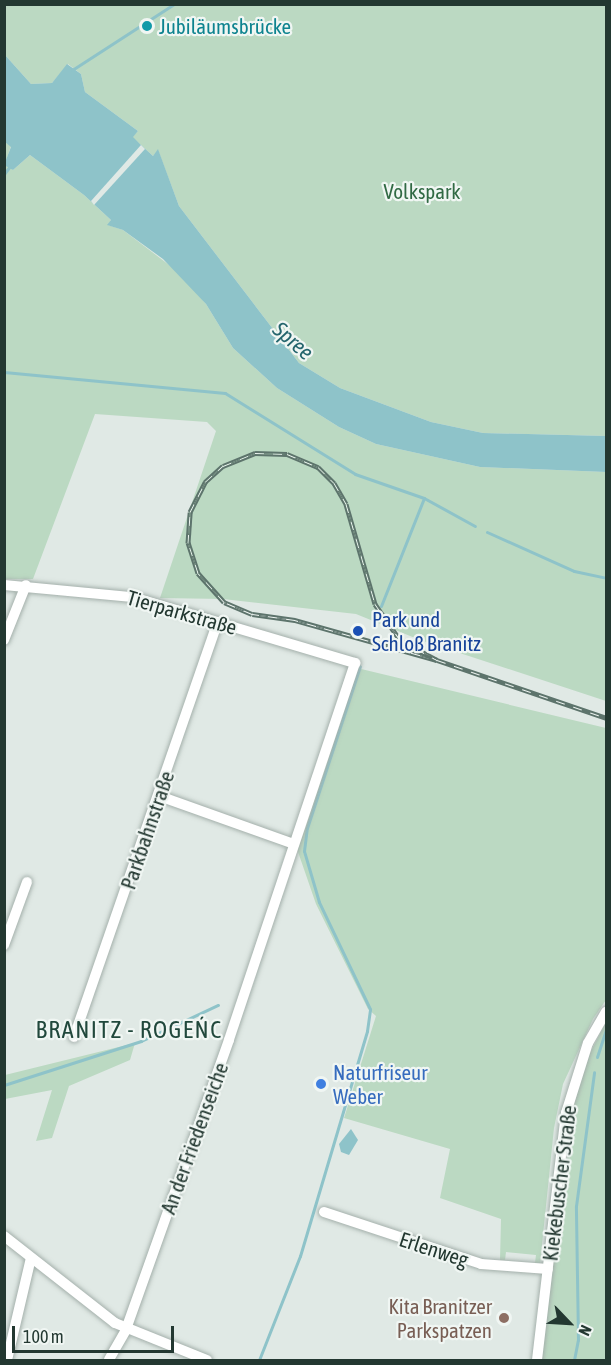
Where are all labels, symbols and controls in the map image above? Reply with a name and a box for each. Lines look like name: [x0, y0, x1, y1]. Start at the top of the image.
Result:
place label: Jubiläumsbrücke: [159, 13, 291, 39]
marker: Jubiläumsbrücke: [140, 19, 154, 33]
park label: Volkspark: [384, 178, 460, 204]
water label: Spree: [267, 316, 319, 366]
street label: Tierparkstraße: [124, 584, 240, 640]
place label: Park und Schloß Branitz: [372, 606, 481, 656]
marker: Park und Schloß Branitz: [349, 622, 367, 640]
street label: Parkbahnstraße: [115, 767, 179, 893]
district label: BRANITZ - ROGEŃC: [35, 1016, 223, 1044]
street label: An der Friedenseiche: [155, 1059, 233, 1217]
place label: Naturfriseur Weber: [333, 1059, 427, 1109]
marker: Naturfriseur Weber: [314, 1077, 328, 1091]
street label: Kiekebuscher Straße: [537, 1104, 581, 1262]
street label: Erlenweg: [396, 1226, 472, 1272]
place label: Kita Branitzer Parkspatzen: [389, 1293, 492, 1343]
north arrow: [539, 1293, 599, 1353]
marker: Kita Branitzer Parkspatzen: [497, 1311, 511, 1325]
scale bar: [15, 1314, 177, 1352]
text: N: [575, 1323, 595, 1339]
text: 100 m: [23, 1326, 64, 1347]

